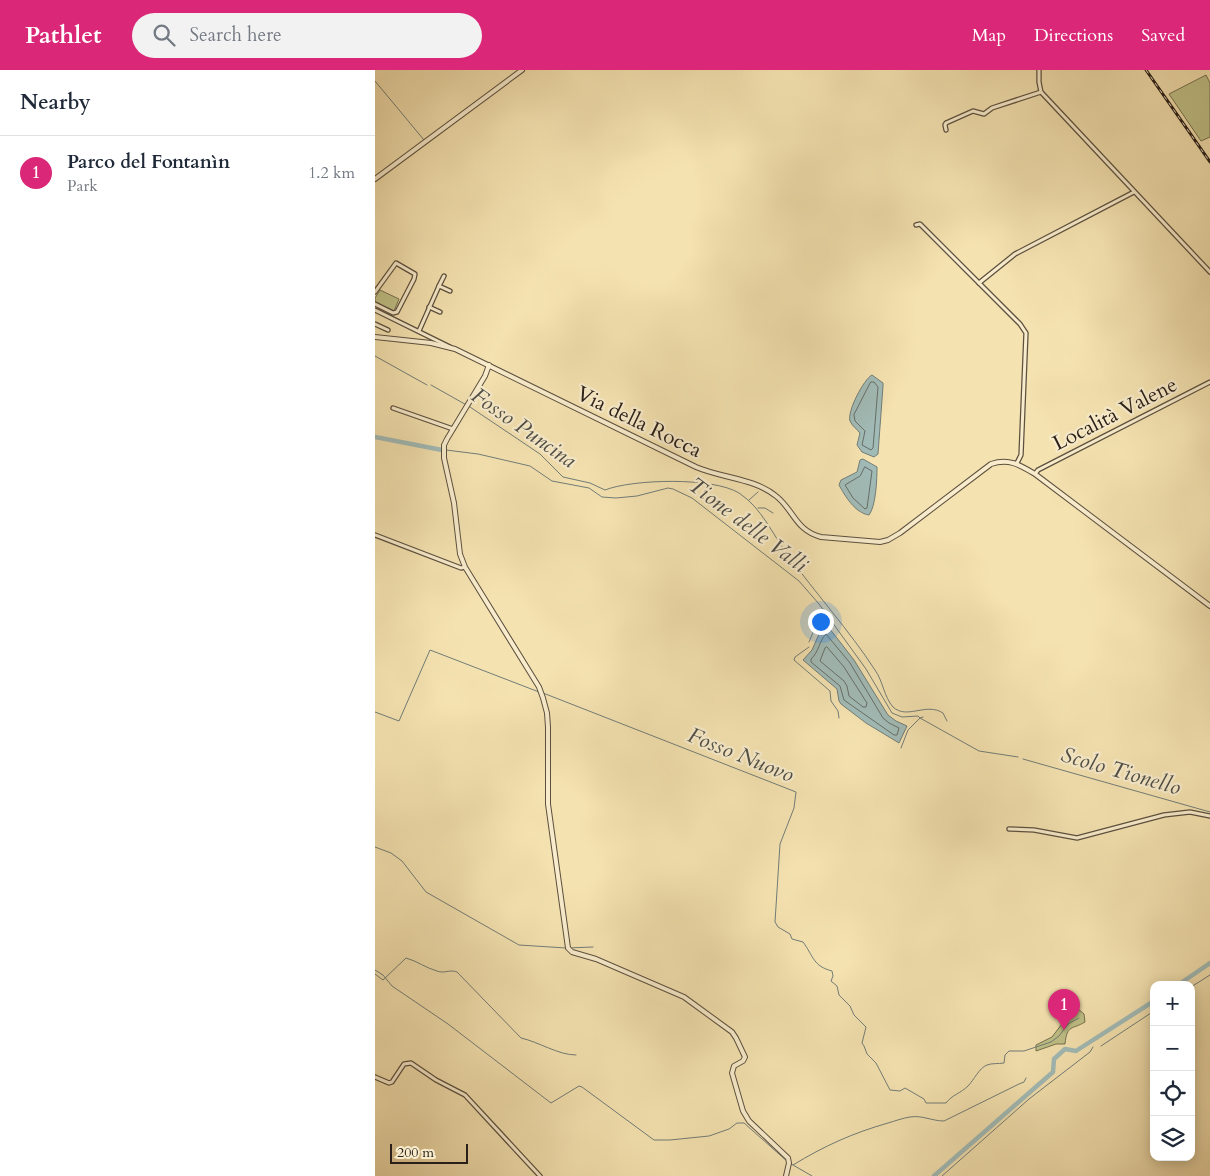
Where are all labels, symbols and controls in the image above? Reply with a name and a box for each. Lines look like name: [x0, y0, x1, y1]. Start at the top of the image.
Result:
search box: [132, 13, 482, 58]
text: Pathlet: [25, 19, 102, 52]
icon: search: [150, 21, 178, 49]
text: Search here: [190, 22, 282, 48]
text: Map: [972, 23, 1006, 48]
text: Directions: [1034, 23, 1113, 48]
text: Saved: [1141, 23, 1185, 48]
text: Nearby: [20, 88, 91, 117]
text: Parco del Fontanìn: [67, 149, 230, 175]
text: 1: [32, 162, 40, 184]
text: 1.2 km: [308, 162, 355, 184]
text: Park: [67, 175, 98, 197]
street label: Località Valene: [1048, 370, 1182, 458]
street label: Via della Rocca: [571, 379, 707, 465]
water label: Fosso Puncina: [465, 381, 583, 475]
water label: Tione delle Valli: [682, 470, 815, 580]
your location: [808, 609, 834, 635]
water label: Fosso Nuovo: [684, 720, 798, 790]
water label: Scolo Tionello: [1058, 740, 1184, 802]
map controls: [1150, 981, 1195, 1161]
button: +: [1150, 981, 1195, 1026]
pin: 1: [1048, 989, 1080, 1030]
button: −: [1150, 1026, 1195, 1071]
button: locate: [1150, 1071, 1195, 1116]
button: layers: [1150, 1116, 1195, 1161]
scale bar: [390, 1141, 467, 1164]
text: 200 m: [397, 1143, 434, 1162]

